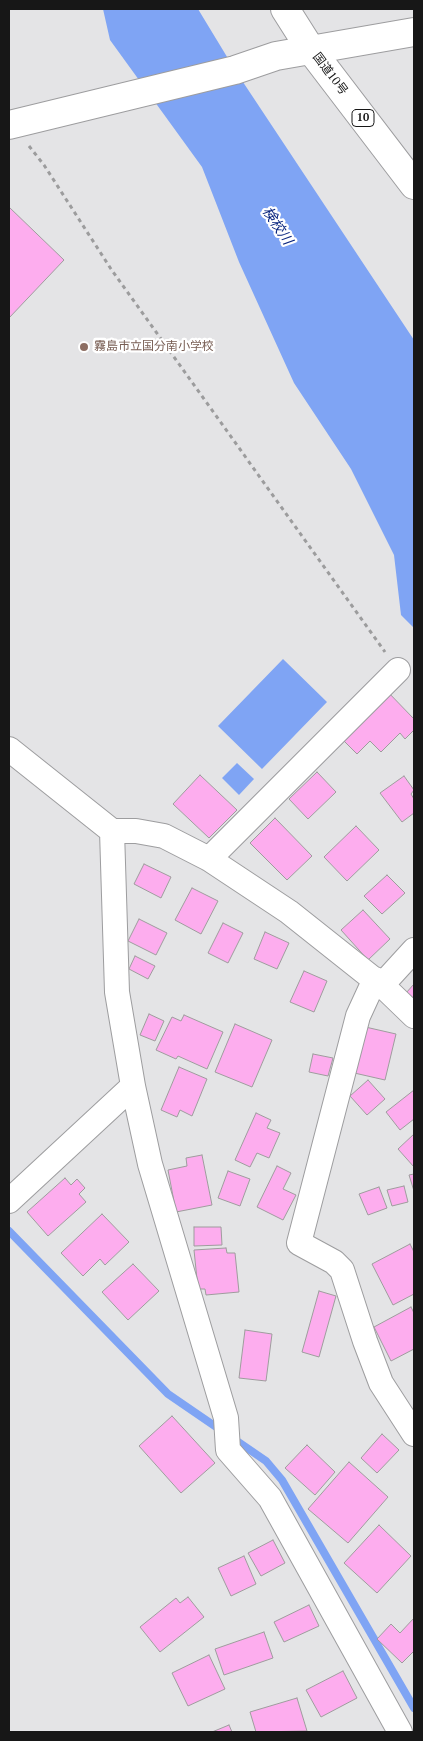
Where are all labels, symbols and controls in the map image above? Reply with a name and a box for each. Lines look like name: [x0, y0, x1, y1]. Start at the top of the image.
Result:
street label: 国道10号: [310, 50, 350, 98]
road number: 10: [352, 110, 374, 126]
water label: 検校川: [258, 204, 296, 248]
place label: 霧島市立国分南小学校: [94, 340, 214, 354]
marker: 霧島市立国分南小学校: [78, 341, 90, 353]

